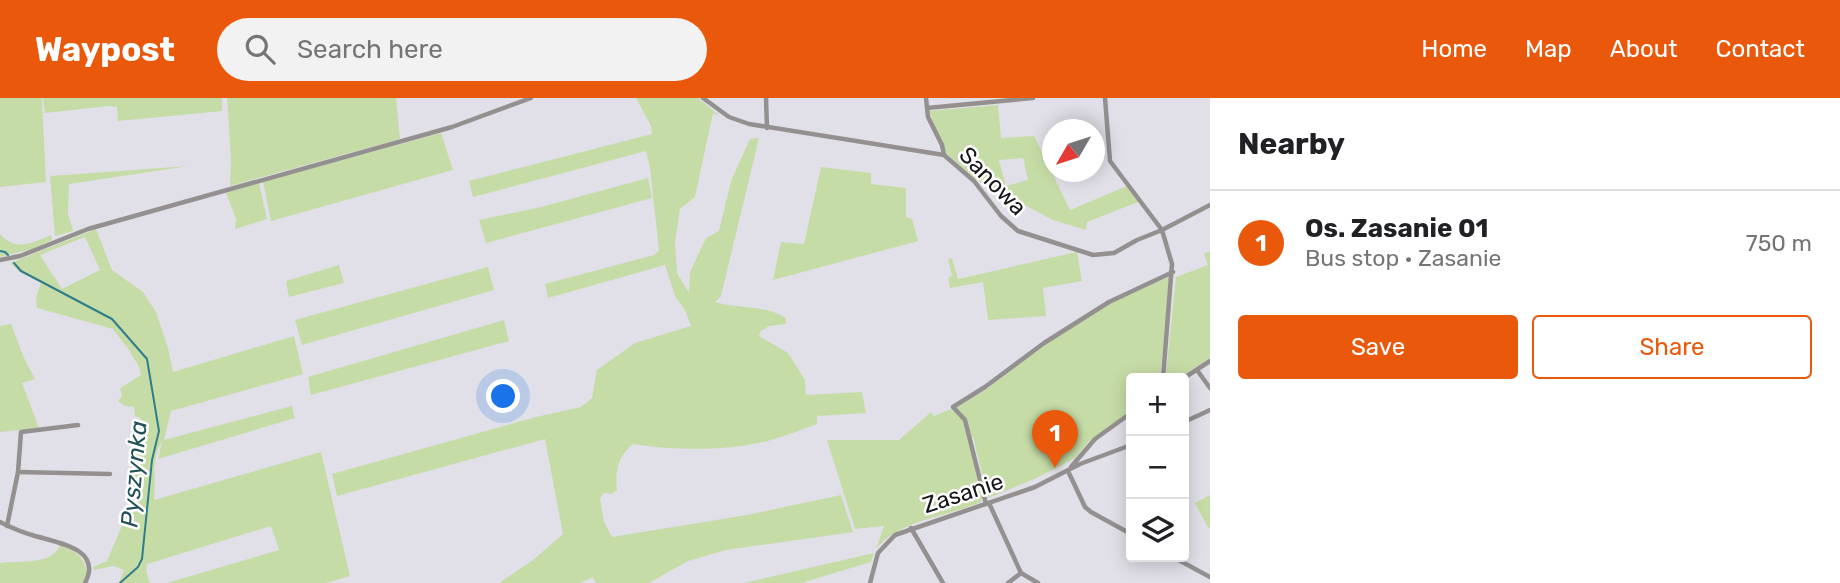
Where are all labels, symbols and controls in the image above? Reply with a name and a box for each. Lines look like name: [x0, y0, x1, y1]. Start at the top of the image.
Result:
search box: [217, 18, 707, 81]
text: Waypost: [35, 30, 175, 69]
icon: search: [241, 30, 279, 68]
text: Search here: [297, 34, 443, 65]
text: Home: [1421, 35, 1487, 63]
text: Map: [1525, 35, 1572, 63]
text: About: [1610, 35, 1678, 63]
text: Contact: [1716, 35, 1805, 63]
north arrow: [1042, 119, 1105, 182]
text: Nearby: [1238, 126, 1345, 162]
street label: Sanowa: [954, 141, 1032, 221]
text: Os. Zasanie 01: [1305, 213, 1489, 244]
text: 1: [1255, 229, 1267, 257]
text: 750 m: [1746, 229, 1812, 257]
text: Bus stop · Zasanie: [1305, 244, 1501, 272]
button: Save: [1238, 315, 1518, 379]
button: Share: [1532, 315, 1812, 379]
map controls: [1126, 373, 1189, 562]
button: +: [1126, 373, 1189, 436]
your location: [486, 379, 520, 413]
pin: 1: [1032, 410, 1078, 468]
water label: Pyszynka: [115, 419, 153, 529]
button: −: [1126, 436, 1189, 499]
street label: Zasanie: [919, 467, 1007, 519]
button: layers: [1126, 499, 1189, 562]

